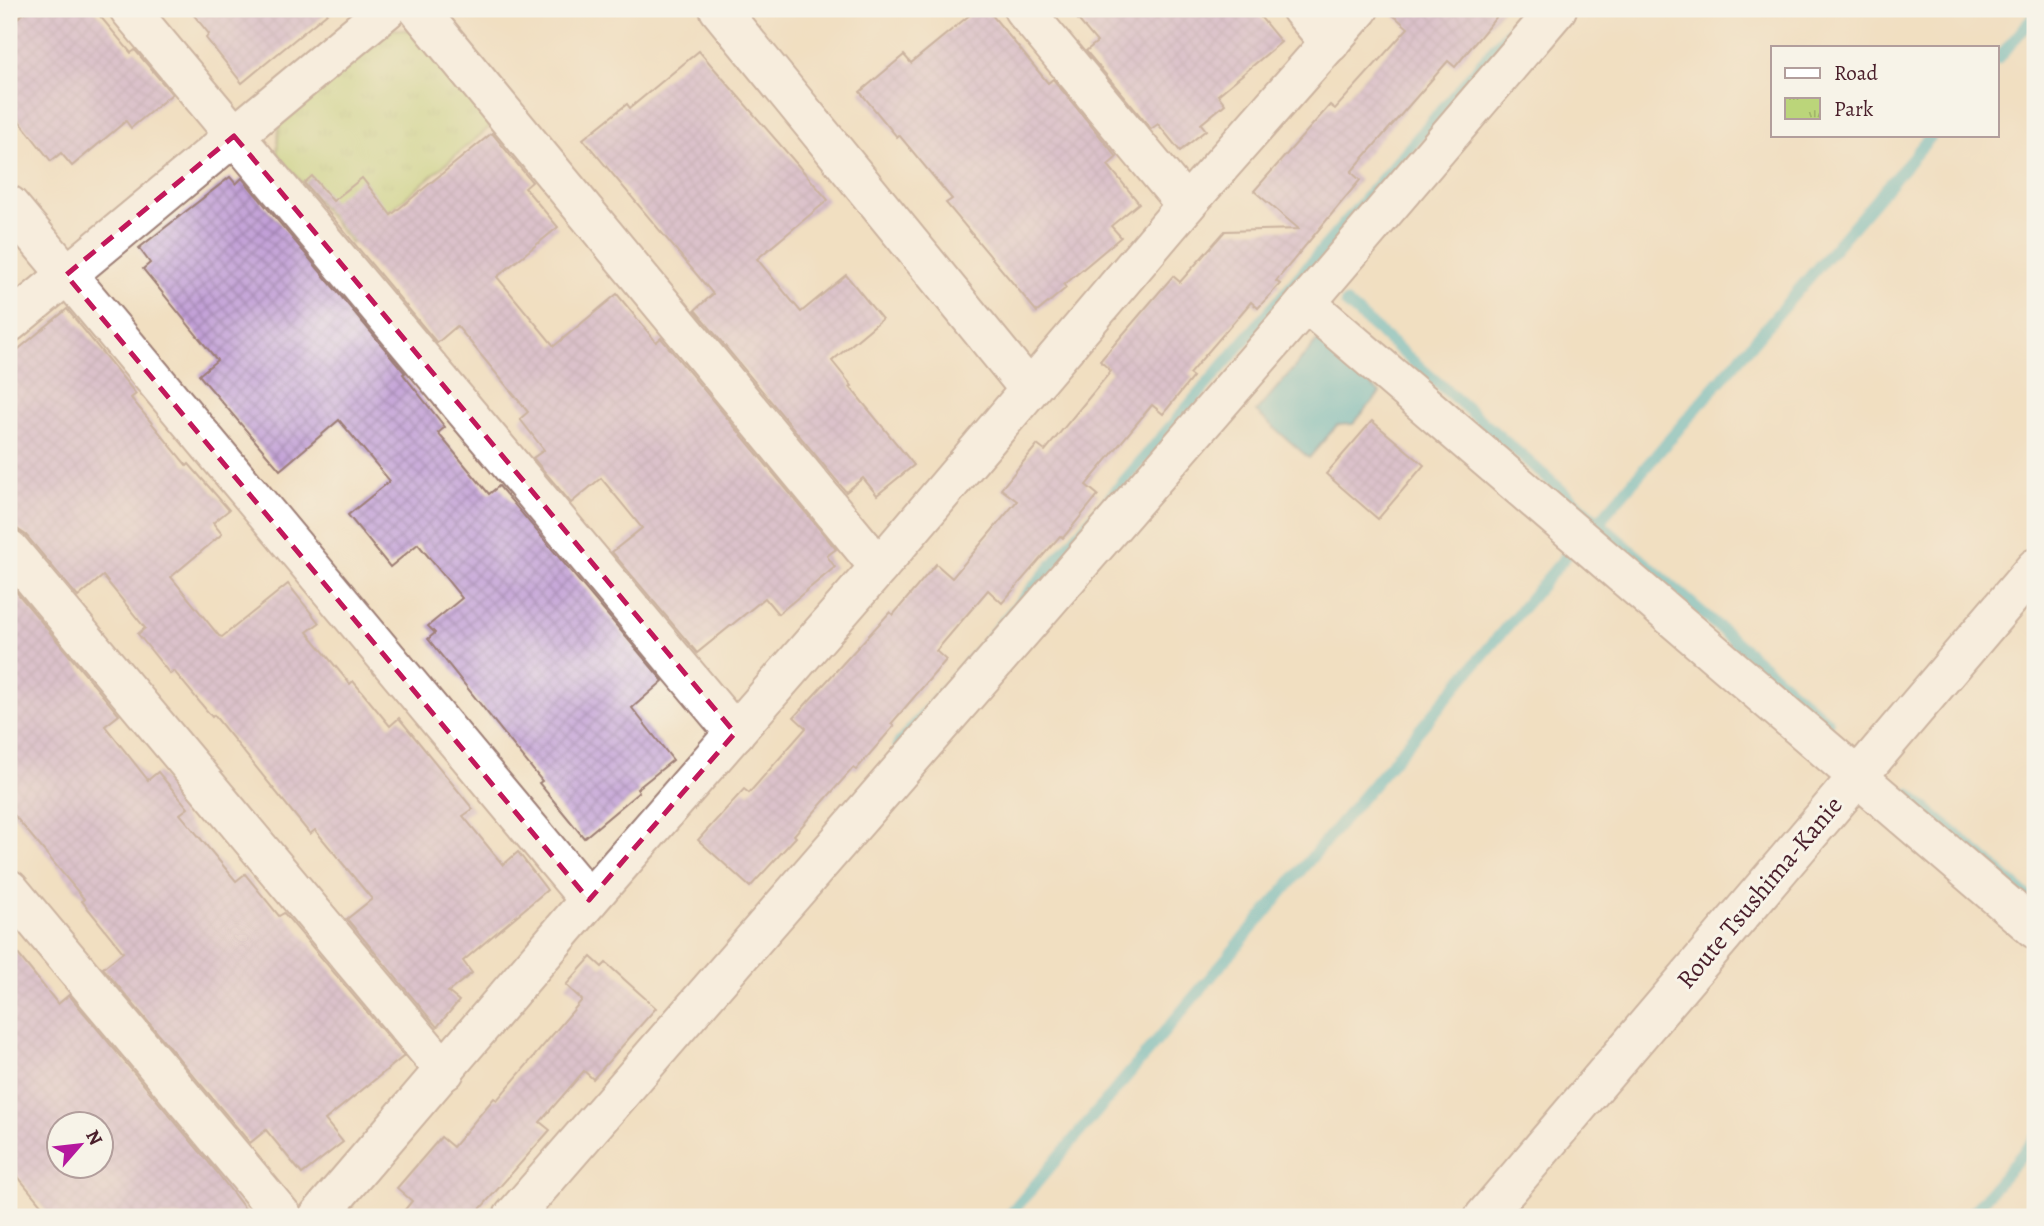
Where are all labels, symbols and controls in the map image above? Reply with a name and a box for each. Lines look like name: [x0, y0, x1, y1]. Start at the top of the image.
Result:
legend: [1771, 46, 1998, 136]
text: Road: [1834, 59, 1878, 87]
text: Park: [1834, 95, 1874, 123]
street label: Route Tsushima-Kanie: [1668, 789, 1850, 996]
north arrow: [46, 1110, 116, 1180]
text: N: [79, 1125, 109, 1150]

